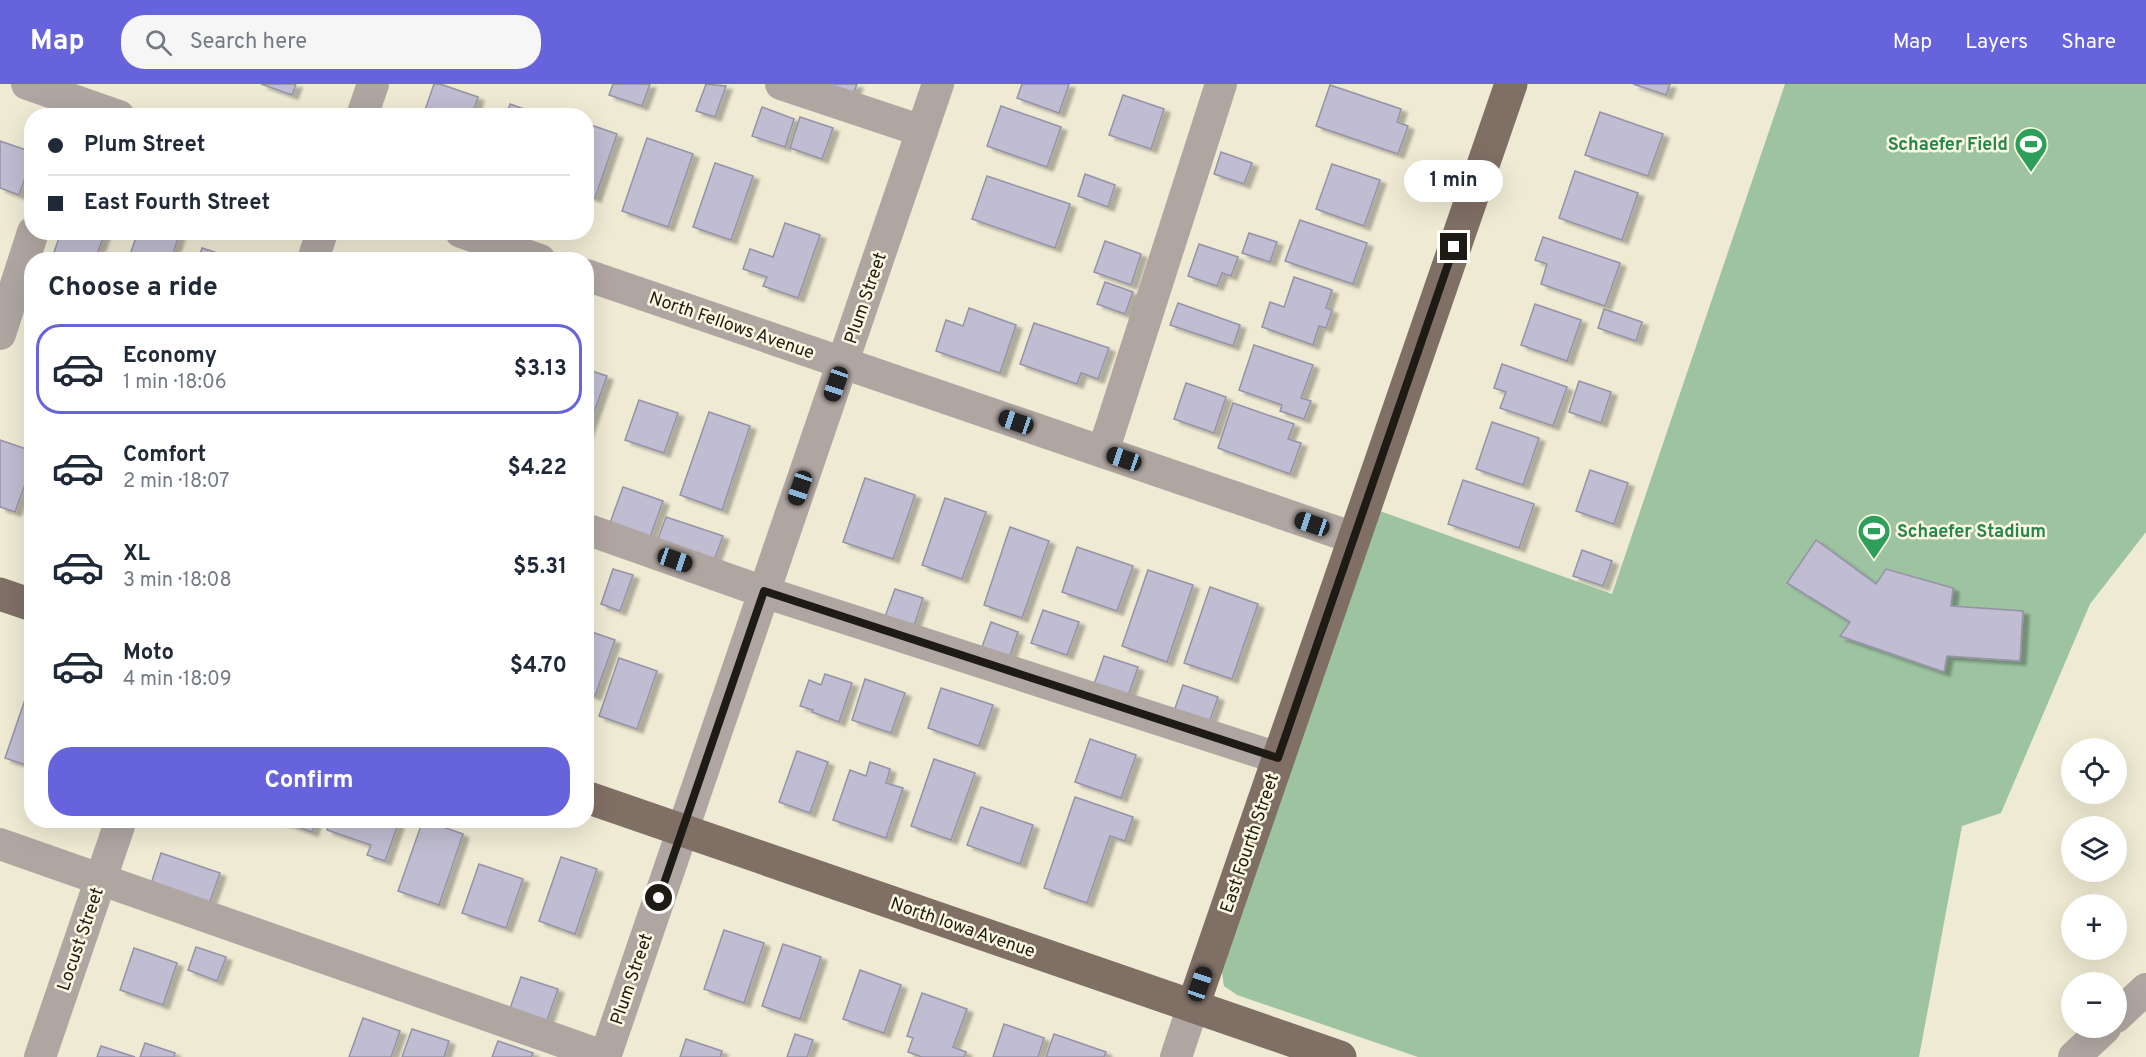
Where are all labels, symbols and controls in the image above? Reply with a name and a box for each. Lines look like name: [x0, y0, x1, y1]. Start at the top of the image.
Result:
search box: [121, 15, 541, 69]
text: Map: [30, 24, 85, 60]
icon: search: [142, 26, 175, 59]
text: Search here: [190, 29, 307, 56]
text: Map: [1893, 29, 1932, 56]
text: Layers: [1965, 29, 2028, 56]
text: Share: [2061, 29, 2116, 56]
sports icon: Schaefer Field: [2013, 126, 2049, 173]
text: Plum Street: [84, 132, 205, 159]
place label: Schaefer Field: [1888, 134, 2008, 157]
callout: 1 min: [1404, 160, 1504, 202]
text: 1 min: [1429, 168, 1478, 194]
text: East Fourth Street: [84, 190, 270, 217]
route end: [1440, 233, 1467, 260]
street label: Plum Street: [840, 250, 893, 347]
text: Choose a ride: [48, 271, 218, 305]
street label: North Fellows Avenue: [646, 287, 817, 366]
icon: car: [51, 342, 105, 396]
text: Economy: [123, 343, 217, 370]
text: $3.13: [514, 356, 567, 383]
car: [822, 364, 850, 404]
text: 1 min · 18:06: [123, 370, 227, 396]
car: [996, 408, 1036, 436]
icon: car: [51, 441, 105, 495]
text: Comfort: [123, 442, 206, 469]
car: [1104, 445, 1144, 473]
text: $4.22: [507, 455, 567, 482]
car: [786, 468, 814, 508]
text: 2 min · 18:07: [123, 469, 229, 495]
car: [1292, 510, 1332, 538]
sports icon: Schaefer Stadium: [1856, 513, 1892, 560]
place label: Schaefer Stadium: [1897, 521, 2046, 544]
icon: car: [51, 540, 105, 594]
text: XL: [123, 541, 150, 568]
car: [655, 546, 695, 574]
text: $5.31: [513, 554, 567, 581]
text: 3 min · 18:08: [123, 568, 232, 594]
icon: car: [51, 639, 105, 693]
text: Moto: [123, 640, 174, 667]
text: $4.70: [510, 653, 567, 680]
text: 4 min · 18:09: [123, 667, 232, 693]
map controls: [2061, 738, 2127, 1038]
button: locate: [2061, 738, 2127, 804]
button: Confirm: [48, 747, 570, 816]
street label: East Fourth Street: [1216, 771, 1285, 916]
button: layers: [2061, 816, 2127, 882]
route start: [645, 884, 672, 911]
street label: Locust Street: [53, 885, 110, 994]
street label: North Iowa Avenue: [887, 893, 1038, 964]
button: +: [2061, 894, 2127, 960]
street label: Plum Street: [606, 931, 659, 1028]
car: [1186, 964, 1214, 1004]
button: −: [2061, 972, 2127, 1038]

